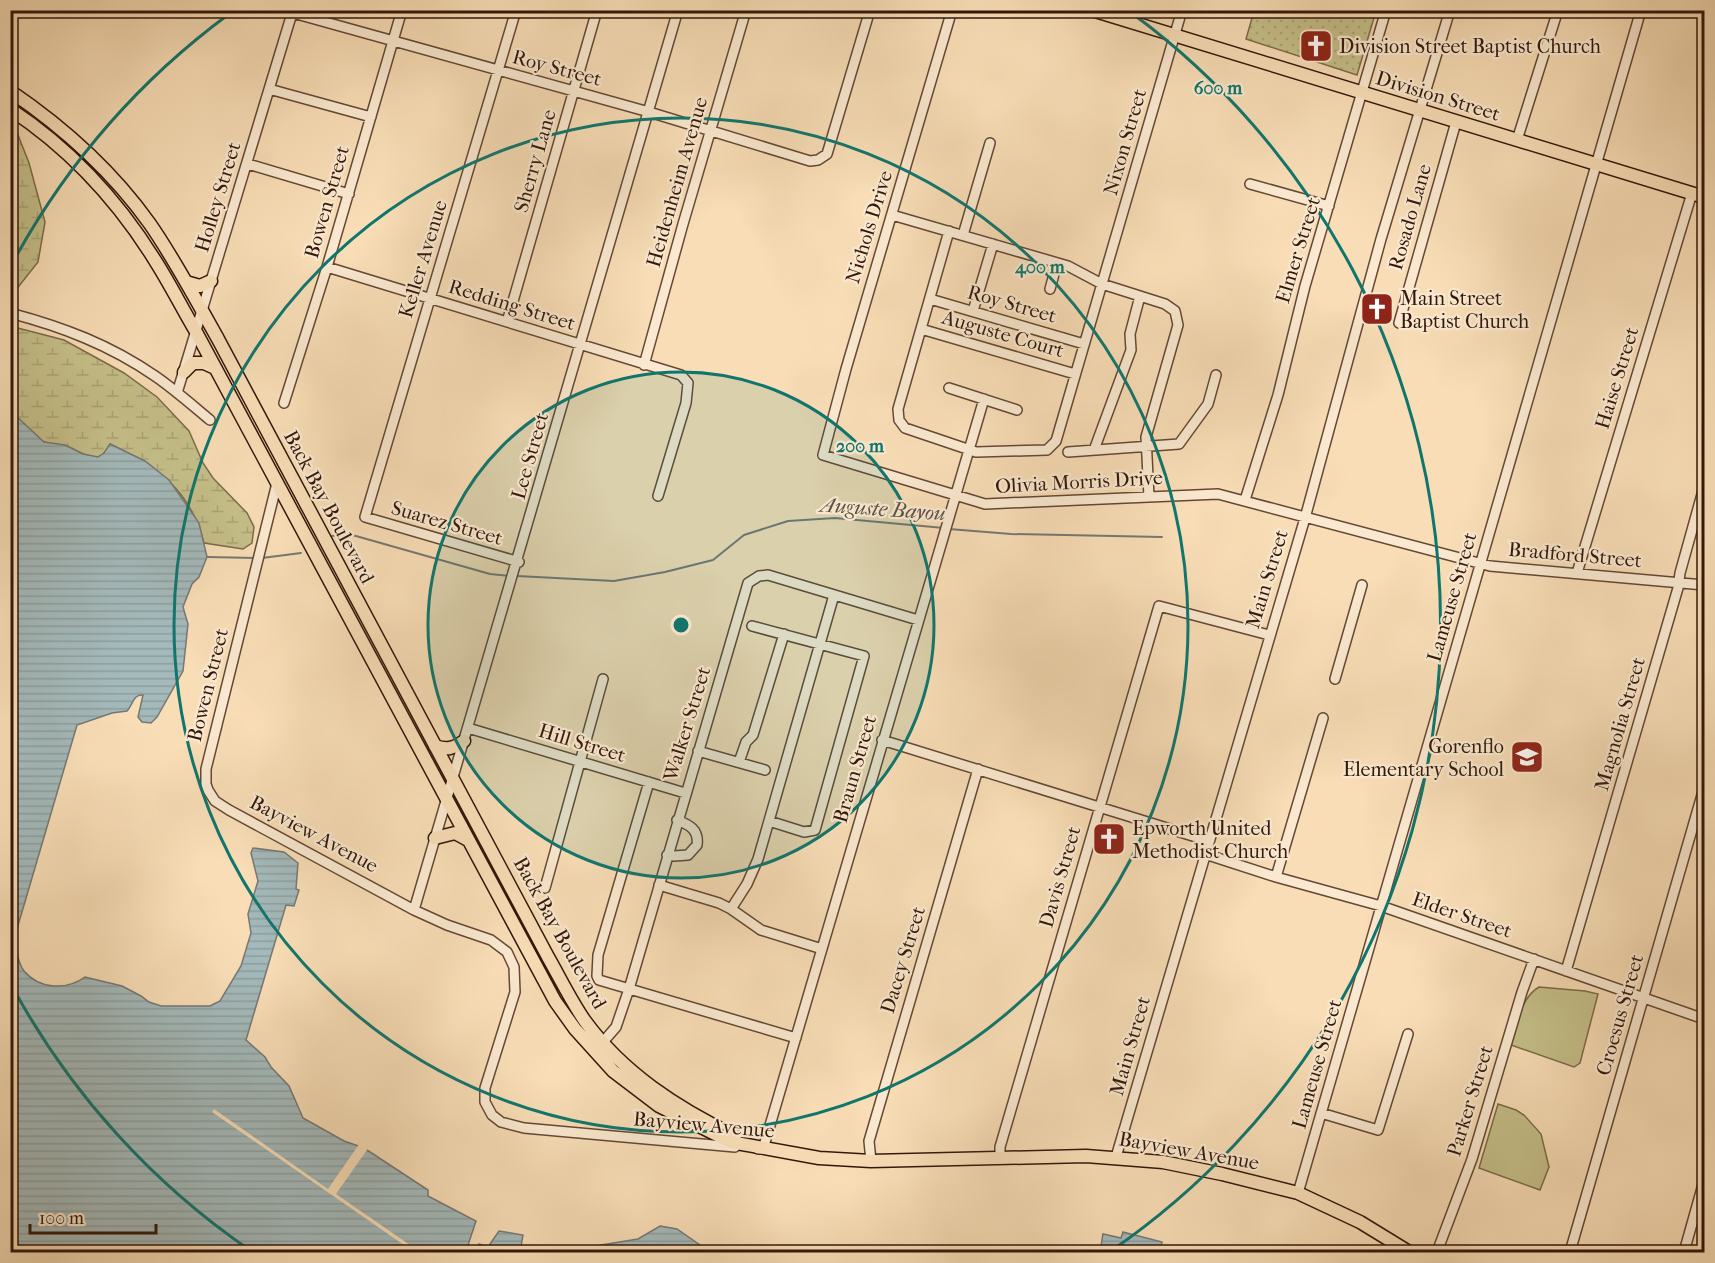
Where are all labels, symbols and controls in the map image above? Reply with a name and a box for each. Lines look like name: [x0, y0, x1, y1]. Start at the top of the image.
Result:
church icon: Division Street Baptist Church: [1298, 28, 1334, 64]
place label: Division Street Baptist Church: [1339, 35, 1602, 58]
street label: Roy Street: [510, 45, 604, 91]
street label: Division Street: [1373, 66, 1503, 126]
text: 600 m: [1194, 78, 1243, 99]
street label: Nixon Street: [1099, 86, 1151, 198]
street label: Heidenheim Avenue: [642, 94, 712, 270]
street label: Sherry Lane: [509, 107, 561, 215]
street label: Holley Street: [190, 139, 246, 255]
street label: Bowen Street: [300, 143, 354, 261]
street label: Rosado Lane: [1384, 161, 1436, 273]
street label: Nichols Drive: [841, 168, 897, 286]
street label: Elmer Street: [1271, 194, 1325, 306]
street label: Keller Avenue: [394, 197, 452, 321]
text: 400 m: [1014, 257, 1066, 278]
street label: Redding Street: [446, 275, 578, 335]
street label: Roy Street: [965, 280, 1059, 328]
place label: Main Street Baptist Church: [1400, 287, 1530, 333]
church icon: Main Street Baptist Church: [1359, 291, 1395, 327]
street label: Auguste Court: [938, 305, 1067, 362]
street label: Haise Street: [1591, 324, 1643, 432]
street label: Lee Street: [507, 410, 553, 502]
street label: Back Bay Boulevard: [279, 427, 380, 588]
text: 200 m: [836, 436, 885, 457]
street label: Olivia Morris Drive: [995, 466, 1164, 498]
water label: Auguste Bayou: [817, 492, 946, 525]
street label: Suarez Street: [389, 496, 505, 550]
street label: Main Street: [1241, 527, 1293, 631]
street label: Lameuse Street: [1423, 530, 1481, 664]
street label: Bradford Street: [1507, 538, 1643, 572]
centre of rings: [671, 615, 691, 635]
street label: Bowen Street: [183, 626, 233, 744]
street label: Magnolia Street: [1590, 655, 1650, 793]
street label: Walker Street: [658, 664, 715, 785]
street label: Braun Street: [829, 713, 881, 825]
street label: Hill Street: [536, 719, 628, 767]
place label: Gorenflo Elementary School: [1343, 735, 1504, 781]
school or university icon: Gorenflo Elementary School: [1509, 739, 1545, 775]
street label: Bayview Avenue: [246, 791, 382, 877]
place label: Epworth United Methodist Church: [1132, 817, 1289, 863]
church icon: Epworth United Methodist Church: [1091, 821, 1127, 857]
street label: Davis Street: [1035, 824, 1085, 930]
street label: Back Bay Boulevard: [509, 853, 612, 1014]
street label: Elder Street: [1409, 887, 1515, 943]
street label: Dacey Street: [876, 904, 930, 1016]
street label: Croesus Street: [1592, 952, 1648, 1078]
street label: Main Street: [1105, 994, 1155, 1098]
street label: Lameuse Street: [1288, 997, 1346, 1131]
street label: Parker Street: [1442, 1043, 1498, 1159]
street label: Bayview Avenue: [632, 1107, 776, 1143]
street label: Bayview Avenue: [1117, 1127, 1261, 1175]
scale bar: [30, 1197, 156, 1235]
text: 100 m: [39, 1208, 84, 1229]

